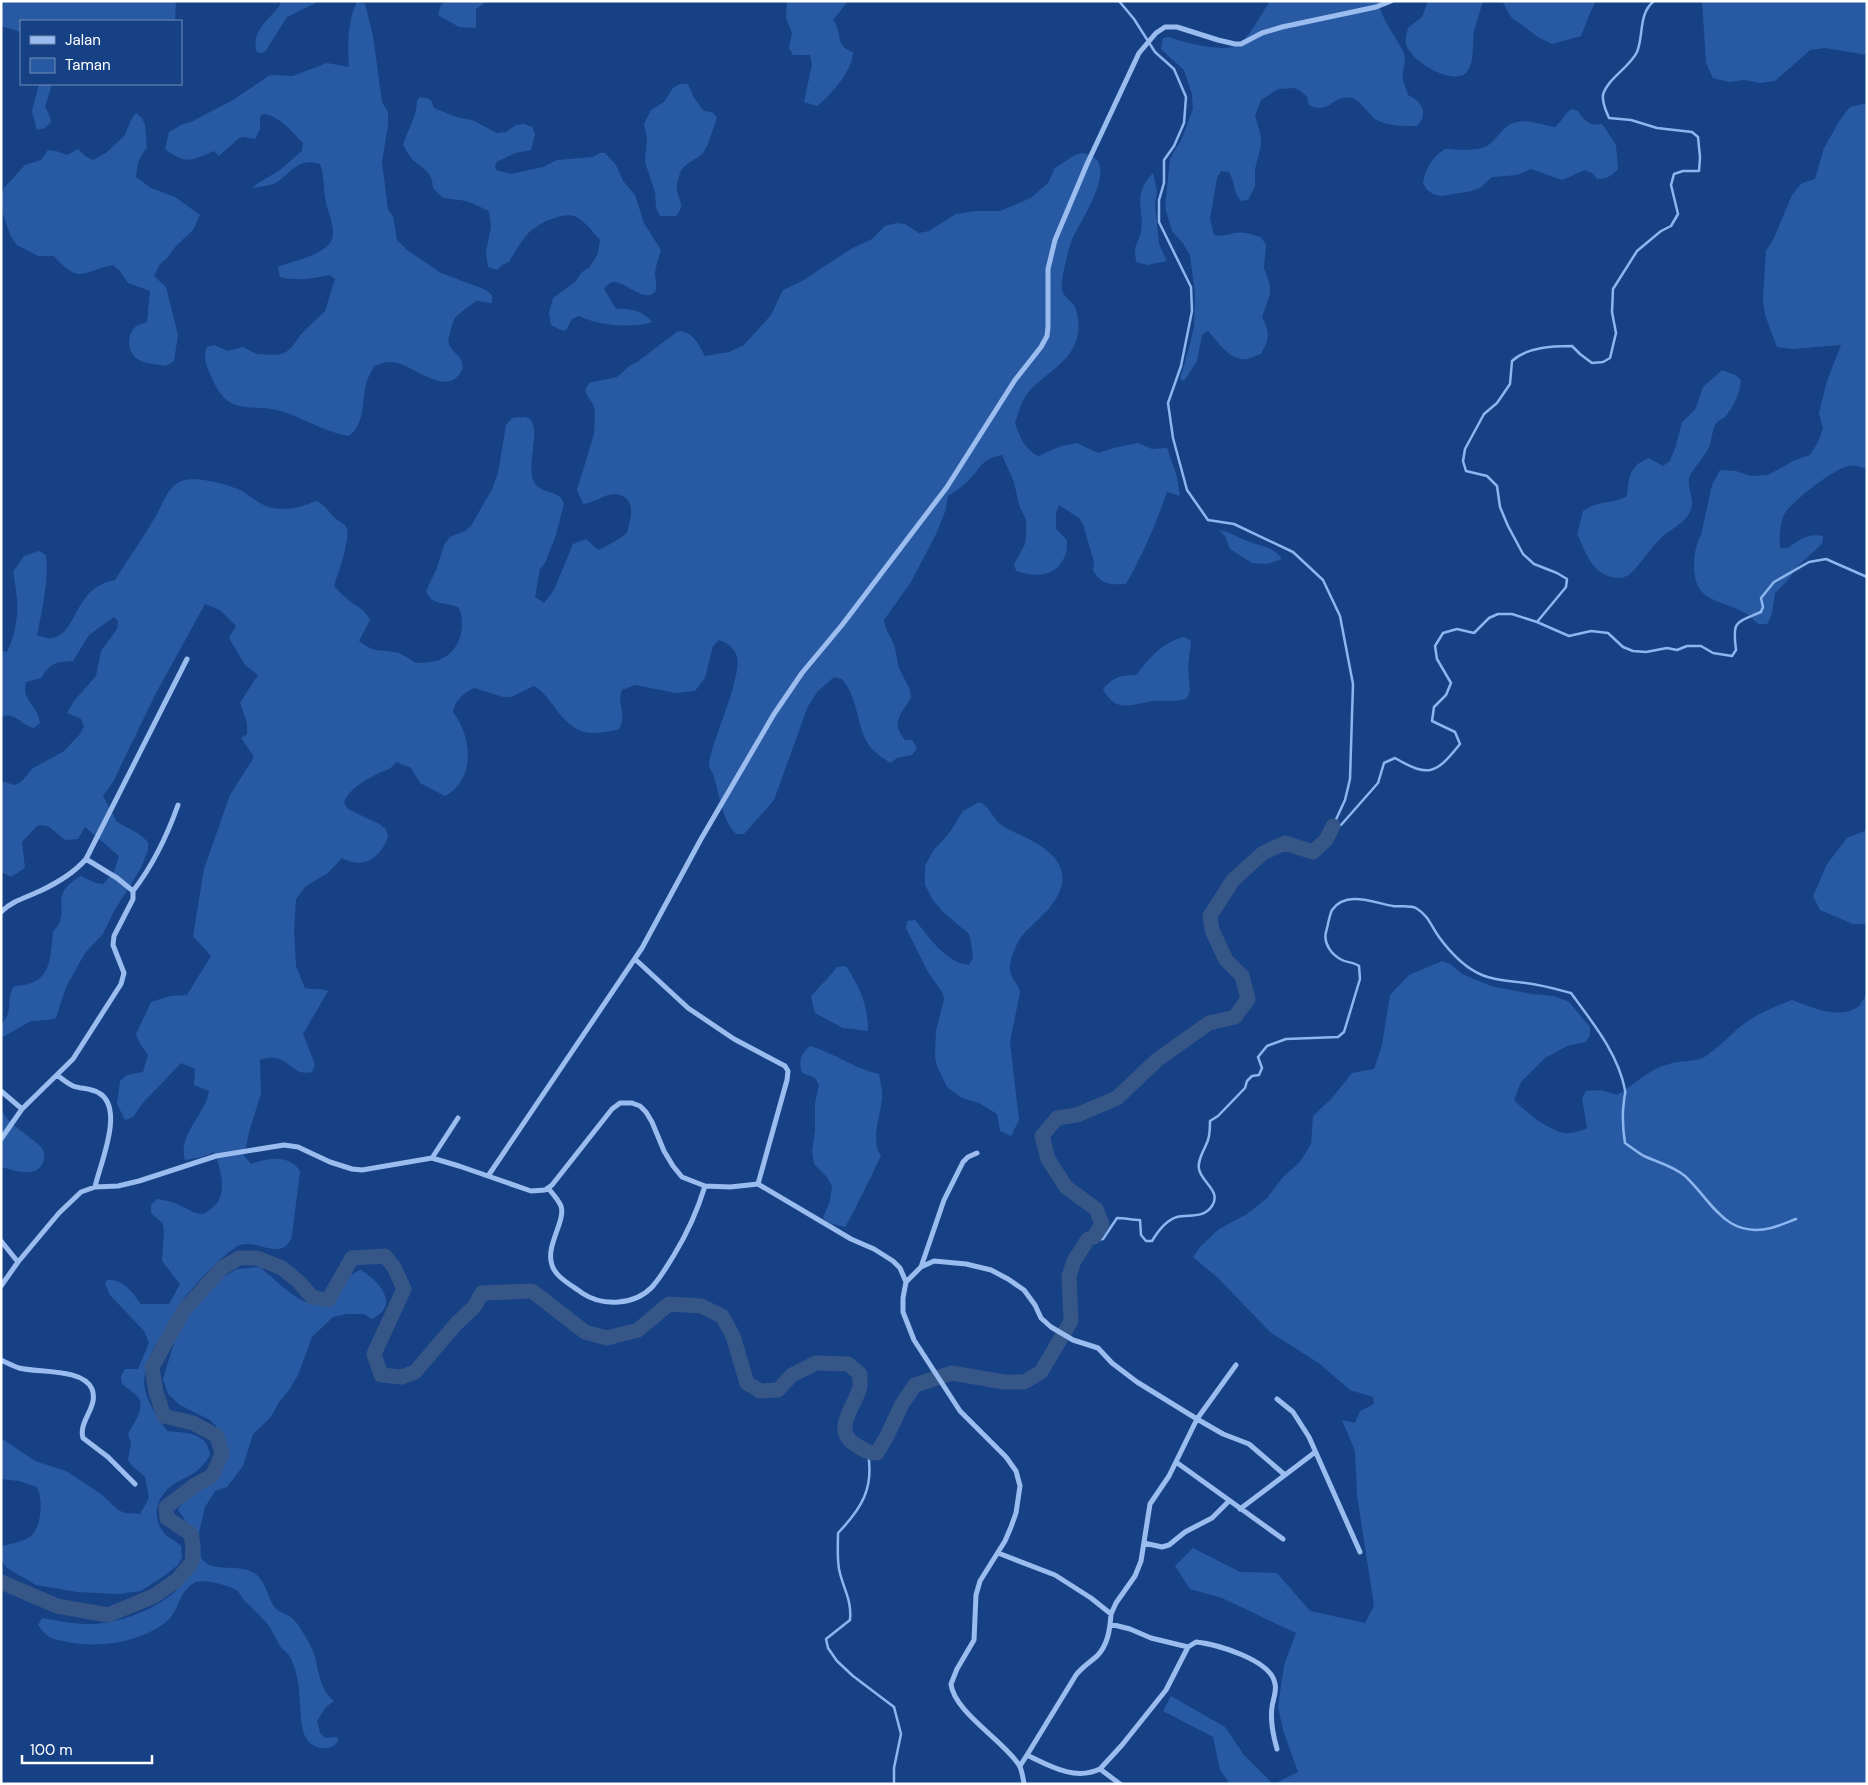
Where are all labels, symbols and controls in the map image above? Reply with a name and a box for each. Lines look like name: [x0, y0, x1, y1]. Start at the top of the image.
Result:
legend: [20, 20, 182, 85]
text: Jalan: [65, 30, 101, 50]
text: Taman: [65, 55, 111, 75]
scale bar: [22, 1732, 152, 1764]
text: 100 m: [30, 1740, 73, 1760]

